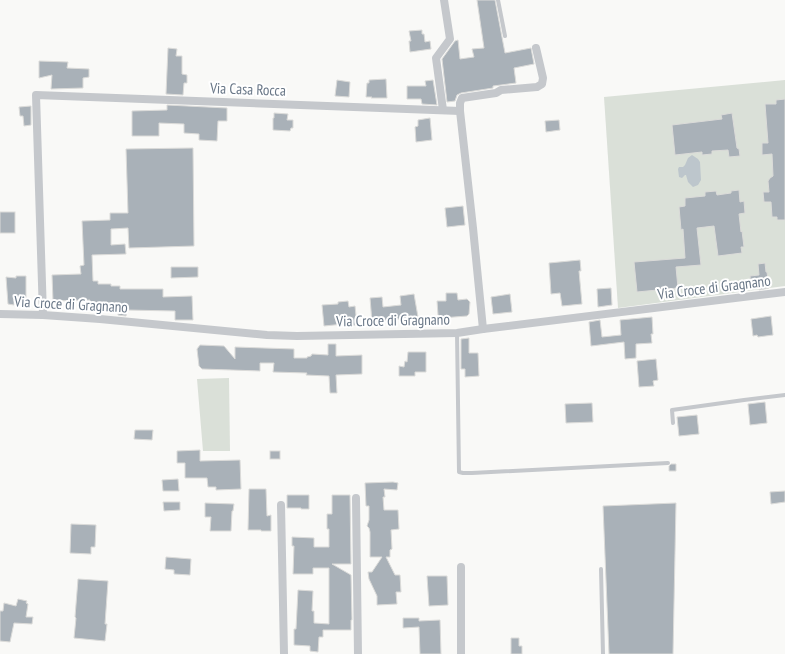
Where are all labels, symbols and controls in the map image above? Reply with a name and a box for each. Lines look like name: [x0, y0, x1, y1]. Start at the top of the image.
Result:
street label: Via Casa Rocca: [209, 78, 286, 100]
street label: Via Croce di Gragnano: [655, 271, 772, 303]
street label: Via Croce di Gragnano: [13, 291, 128, 316]
street label: Via Croce di Gragnano: [335, 310, 450, 331]

